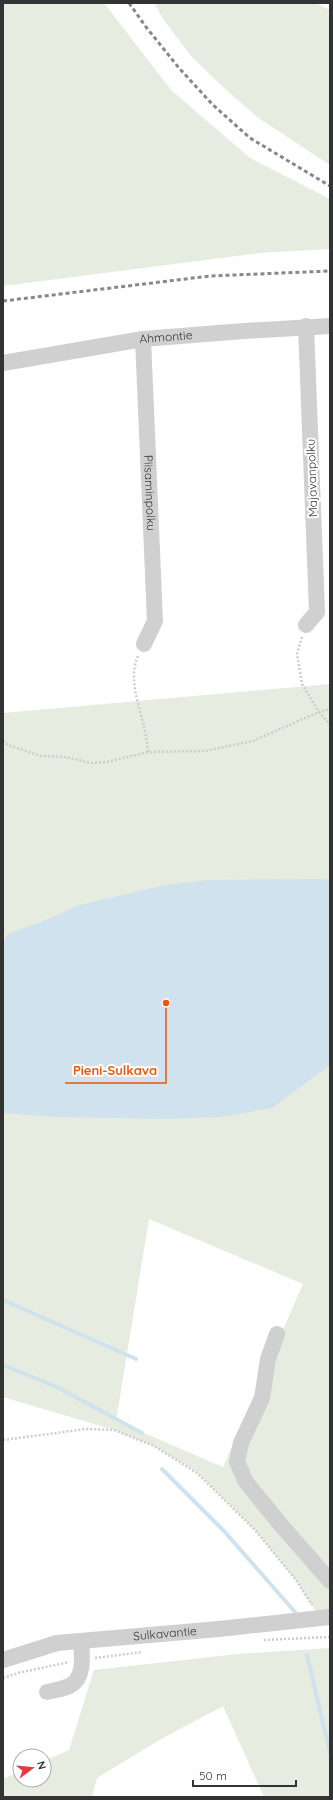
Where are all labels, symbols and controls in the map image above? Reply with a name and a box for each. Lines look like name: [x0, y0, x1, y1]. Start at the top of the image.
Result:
street label: Ahmontie: [139, 327, 193, 346]
street label: Majavanpolku: [303, 438, 320, 518]
street label: Piisaminpolku: [141, 454, 159, 531]
callout: Pieni-Sulkava: [65, 1058, 166, 1083]
text: Pieni-Sulkava: [73, 1062, 157, 1078]
street label: Sulkavantie: [132, 1623, 198, 1643]
north arrow: [12, 1748, 52, 1788]
text: N: [34, 1759, 49, 1771]
scale bar: [193, 1762, 296, 1788]
text: 50 m: [199, 1768, 227, 1783]

